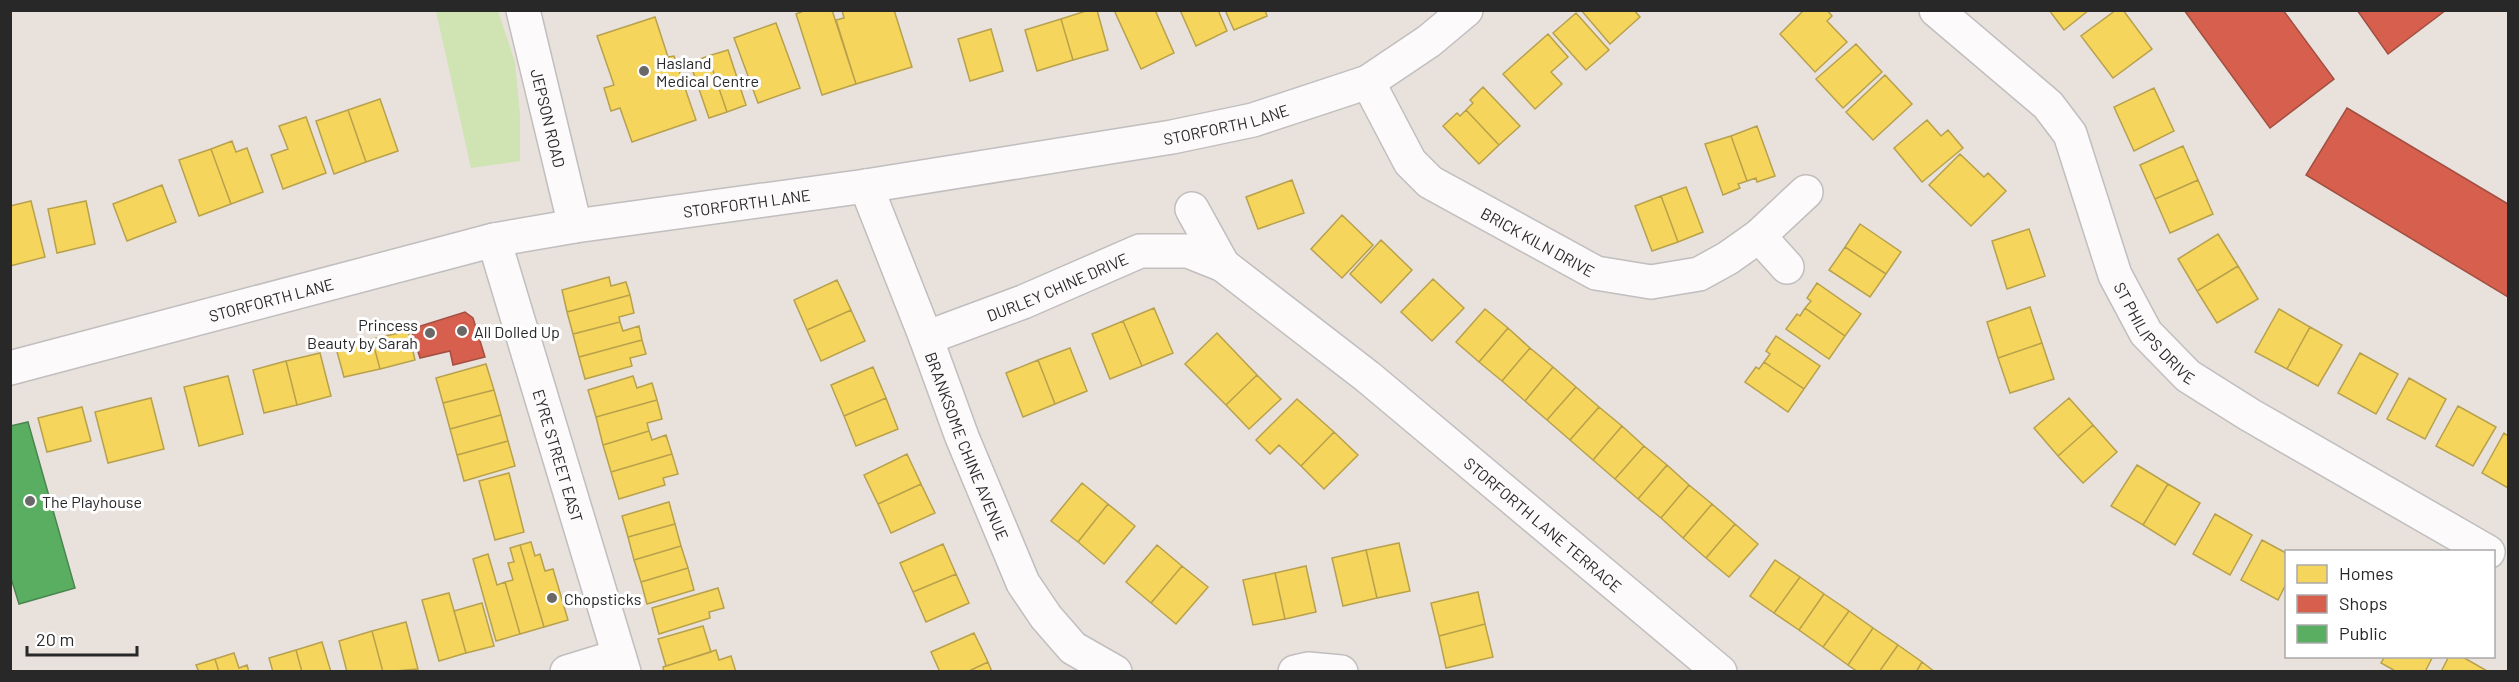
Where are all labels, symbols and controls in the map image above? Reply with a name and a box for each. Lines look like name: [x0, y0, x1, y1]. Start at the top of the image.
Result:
place label: Hasland Medical Centre: [656, 53, 759, 90]
marker: Hasland Medical Centre: [637, 64, 651, 78]
street label: JEPSON ROAD: [528, 67, 570, 169]
street label: STORFORTH LANE: [1162, 99, 1291, 148]
street label: STORFORTH LANE: [682, 184, 811, 221]
street label: BRICK KILN DRIVE: [1478, 203, 1598, 280]
street label: DURLEY CHINE DRIVE: [984, 248, 1131, 324]
street label: STORFORTH LANE: [207, 273, 336, 325]
street label: ST PHILIPS DRIVE: [2111, 278, 2199, 388]
place label: Princess Beauty by Sarah: [307, 315, 418, 352]
place label: All Dolled Up: [474, 322, 560, 341]
marker: All Dolled Up: [455, 324, 469, 338]
marker: Princess Beauty by Sarah: [423, 326, 437, 340]
street label: BRANKSOME CHINE AVENUE: [922, 349, 1013, 543]
street label: EYRE STREET EAST: [530, 387, 588, 524]
street label: STORFORTH LANE TERRACE: [1461, 453, 1626, 595]
place label: The Playhouse: [42, 492, 142, 511]
marker: The Playhouse: [23, 494, 37, 508]
legend: [2285, 550, 2495, 658]
text: Homes: [2339, 562, 2393, 584]
place label: Chopsticks: [564, 589, 641, 608]
marker: Chopsticks: [545, 591, 559, 605]
text: Shops: [2339, 592, 2388, 614]
scale bar: [27, 619, 136, 657]
text: Public: [2339, 622, 2387, 644]
text: 20 m: [36, 628, 74, 650]

